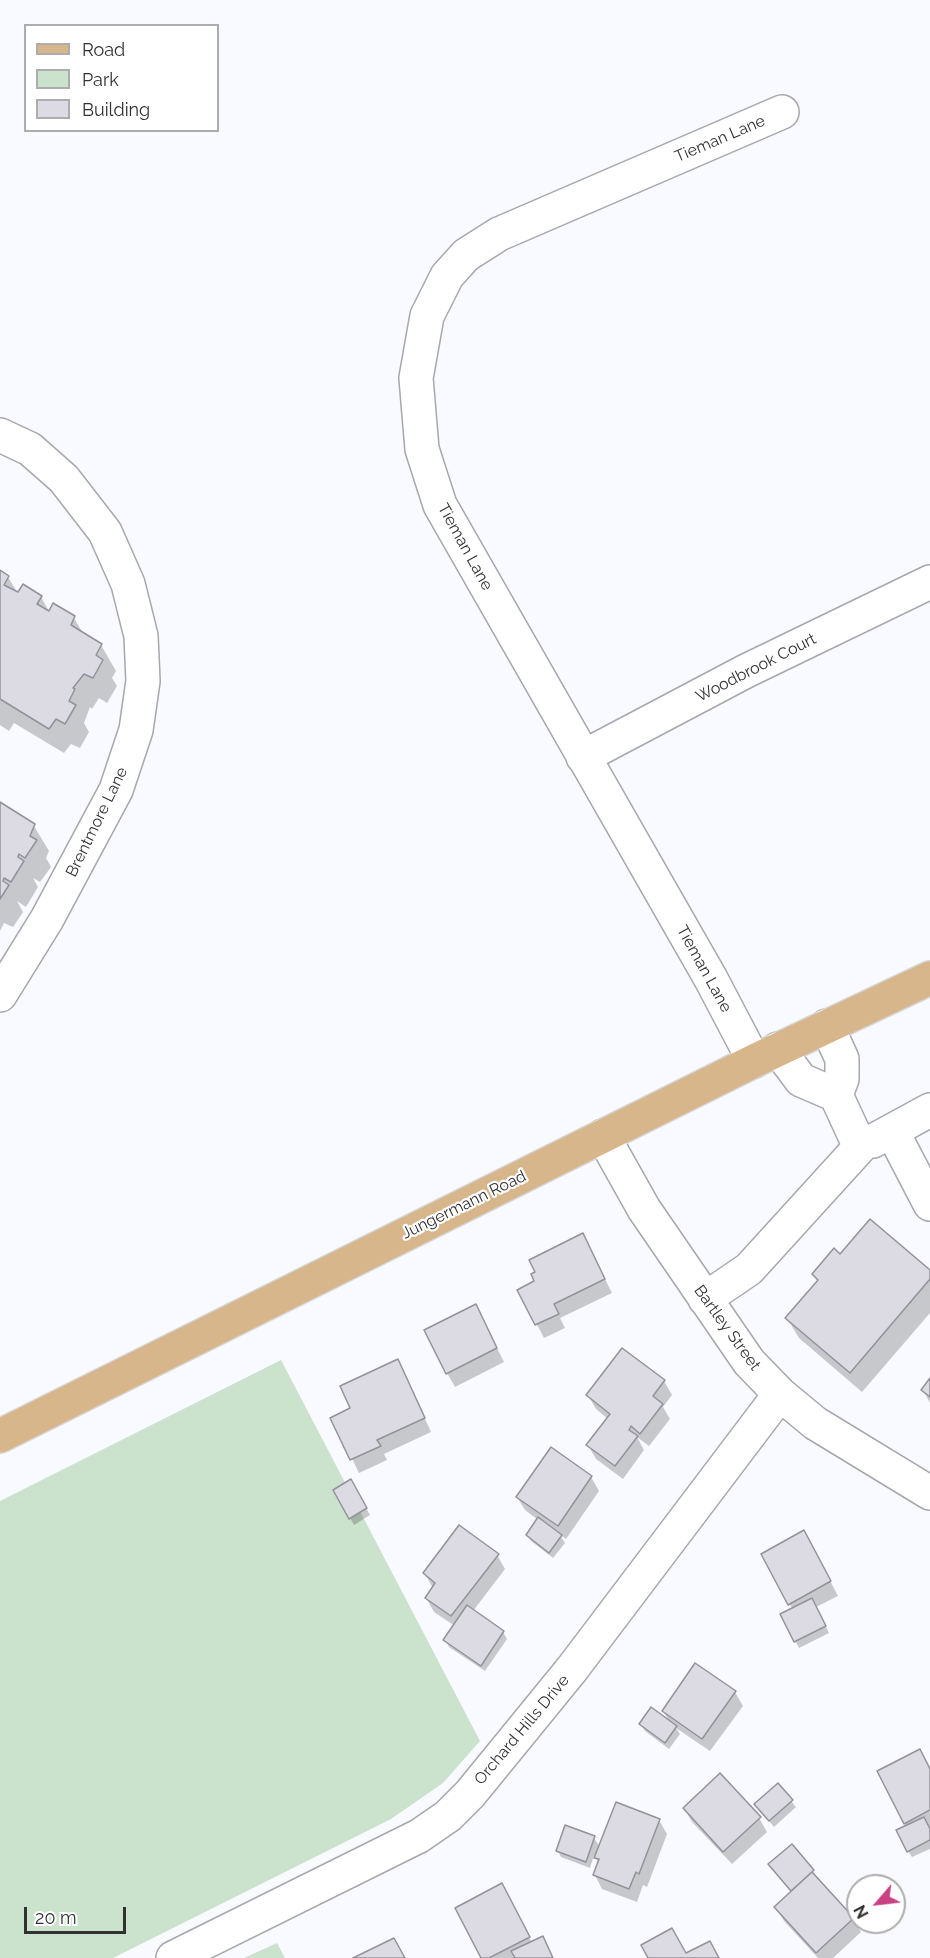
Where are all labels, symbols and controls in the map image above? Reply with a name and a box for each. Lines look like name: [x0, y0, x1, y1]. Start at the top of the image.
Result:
legend: [24, 24, 219, 132]
text: Road: [82, 39, 125, 60]
text: Park: [82, 69, 119, 90]
text: Building: [82, 99, 150, 120]
street label: Tieman Lane: [672, 111, 768, 167]
street label: Tieman Lane: [433, 500, 497, 594]
street label: Woodbrook Court: [693, 629, 819, 707]
street label: Brentmore Lane: [62, 764, 132, 880]
street label: Tieman Lane: [672, 922, 736, 1016]
street label: Jungermann Road: [399, 1167, 529, 1243]
street label: Bartley Street: [690, 1282, 764, 1374]
street label: Orchard Hills Drive: [470, 1671, 574, 1789]
north arrow: [846, 1874, 906, 1934]
scale bar: [27, 1895, 129, 1933]
text: N: [850, 1902, 873, 1922]
text: 20 m: [35, 1907, 77, 1928]

